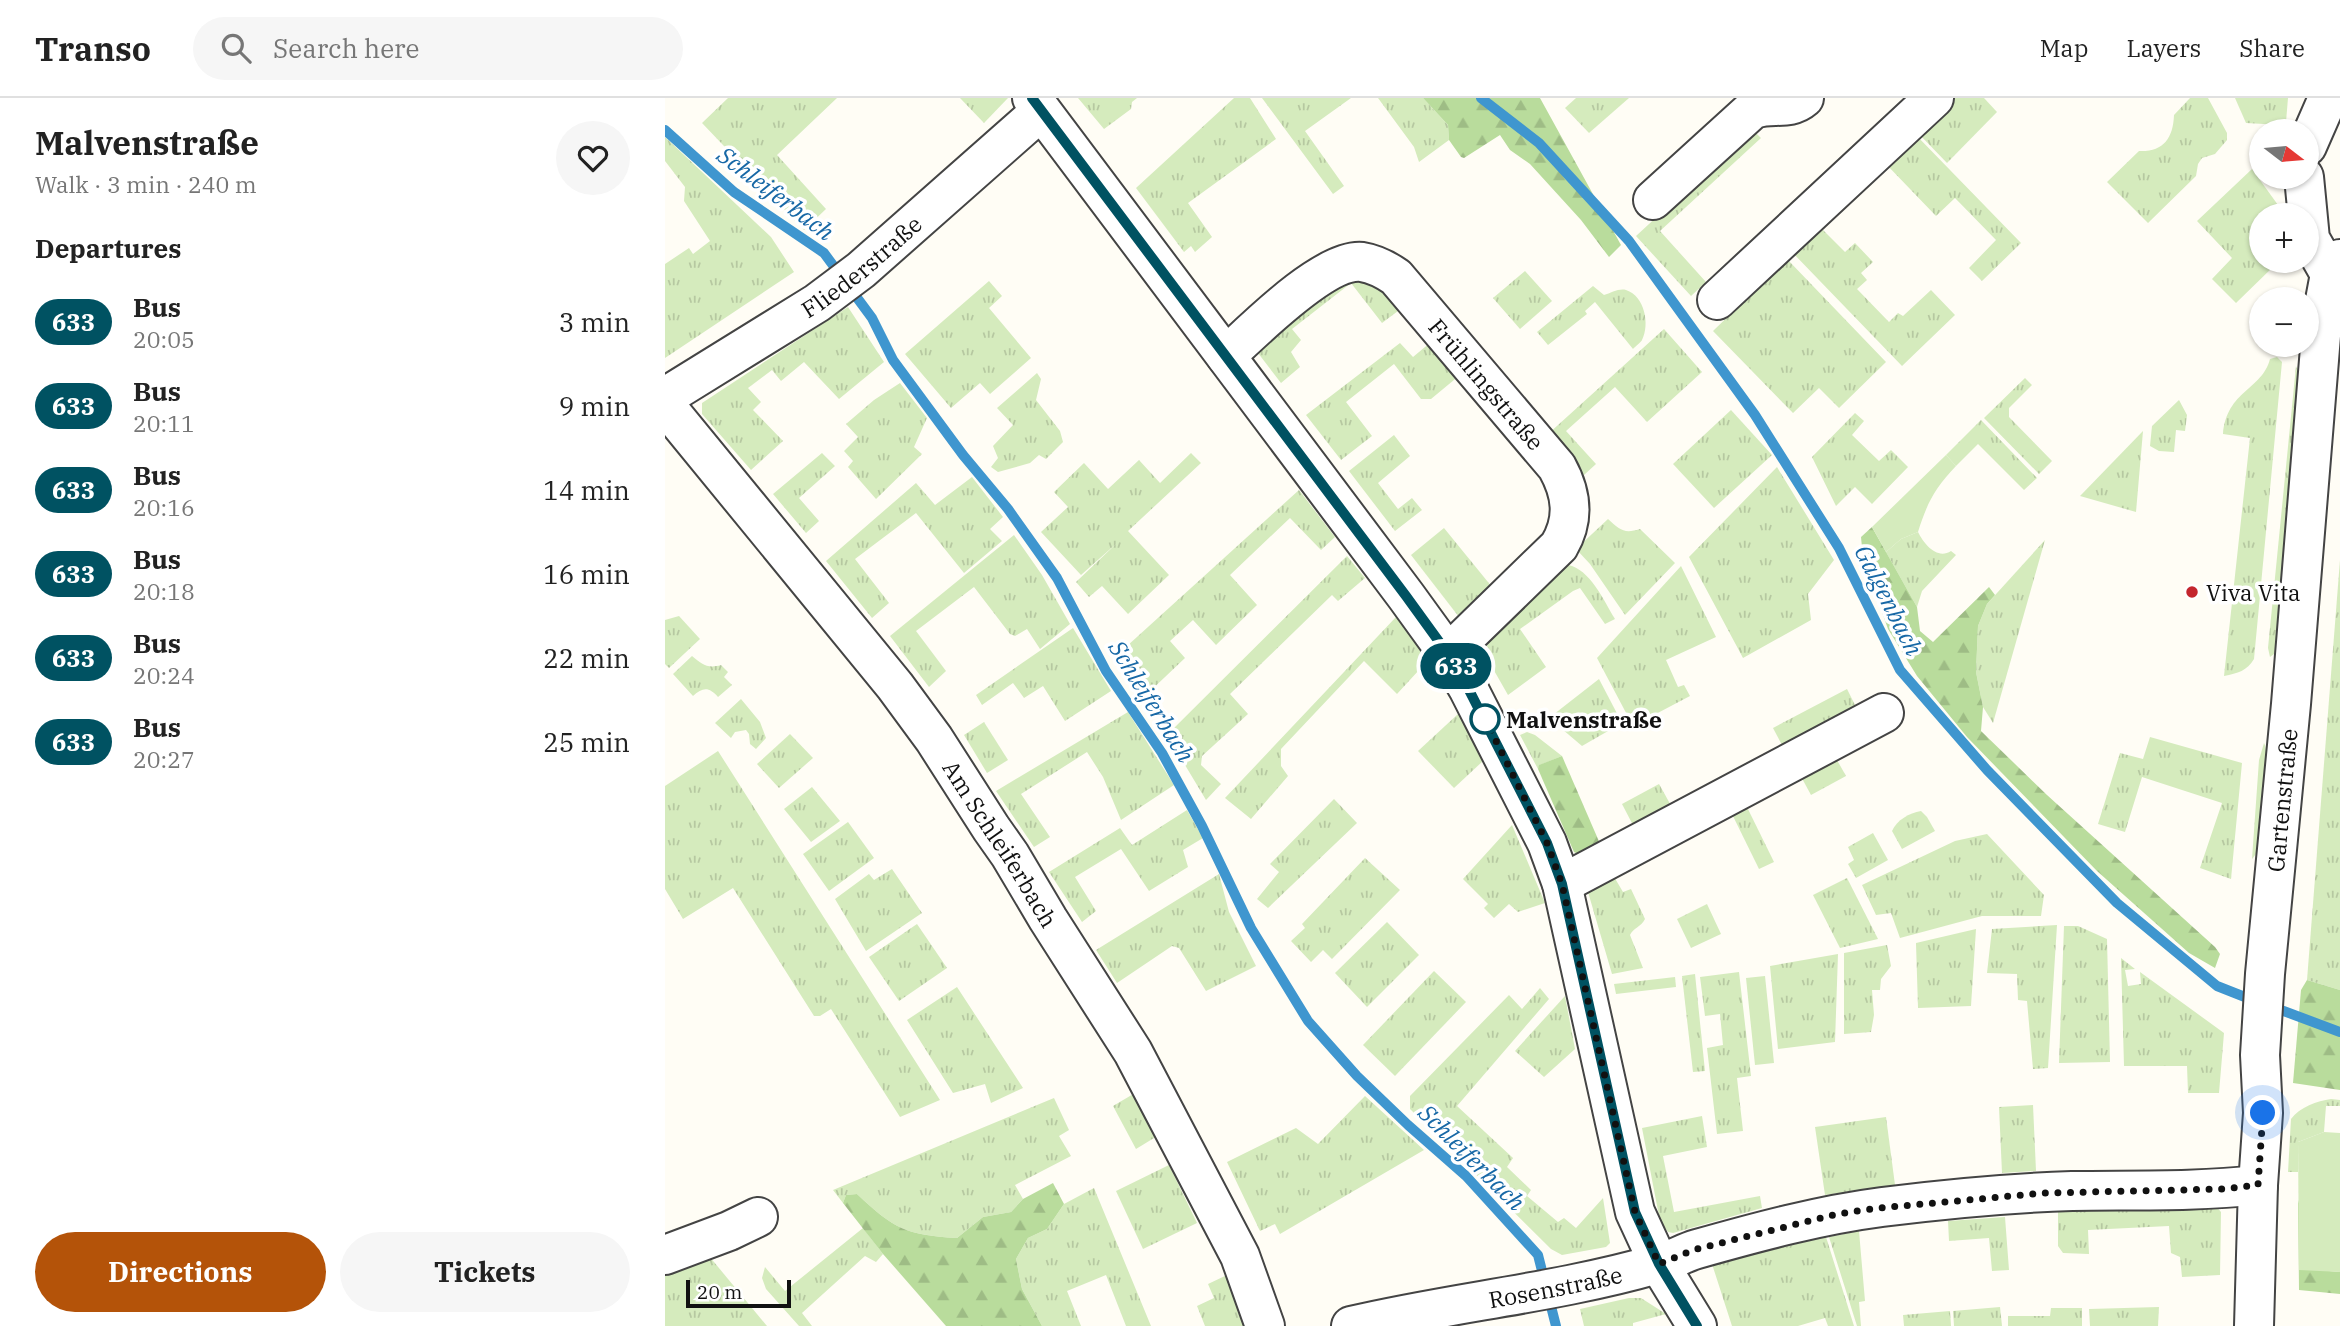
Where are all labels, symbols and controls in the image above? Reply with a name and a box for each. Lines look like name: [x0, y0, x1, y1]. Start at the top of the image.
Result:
search box: [193, 17, 683, 80]
text: Transo: [35, 27, 151, 70]
icon: search: [217, 29, 255, 67]
text: Search here: [273, 31, 420, 65]
text: Map: [2040, 32, 2088, 64]
text: Layers: [2126, 32, 2201, 64]
text: Share: [2239, 32, 2305, 64]
north arrow: [2249, 119, 2319, 189]
map controls: [2249, 119, 2319, 357]
text: Malvenstraße: [35, 121, 259, 164]
button: heart: [556, 121, 630, 195]
water label: Schleiferbach: [710, 138, 841, 247]
text: Walk · 3 min · 240 m: [35, 169, 257, 199]
button: +: [2249, 203, 2319, 273]
street label: Fliederstraße: [795, 209, 928, 324]
text: Departures: [35, 231, 181, 265]
button: −: [2249, 287, 2319, 357]
text: Bus: [133, 290, 181, 324]
text: 3 min: [559, 305, 630, 339]
text: 633: [52, 306, 95, 338]
street label: Frühlingstraße: [1422, 312, 1551, 456]
text: 20:05: [133, 324, 195, 354]
text: Bus: [133, 374, 181, 408]
text: 9 min: [559, 389, 630, 423]
text: 633: [52, 390, 95, 422]
text: 20:11: [133, 408, 195, 438]
text: Bus: [133, 458, 181, 492]
text: 14 min: [543, 473, 630, 507]
text: 633: [52, 474, 95, 506]
text: 20:16: [133, 492, 195, 522]
water label: Galgenbach: [1847, 539, 1931, 661]
text: Bus: [133, 542, 181, 576]
text: 16 min: [543, 557, 630, 591]
text: 633: [52, 558, 95, 590]
text: 20:18: [133, 576, 195, 606]
place label: Viva Vita: [2206, 577, 2301, 607]
marker: Viva Vita: [2184, 584, 2200, 600]
text: Bus: [133, 626, 181, 660]
water label: Schleiferbach: [1101, 633, 1202, 768]
text: 22 min: [543, 641, 630, 675]
text: 633: [52, 642, 95, 674]
line badge: 633: [1416, 643, 1496, 689]
text: 633: [1434, 650, 1478, 682]
text: 20:24: [133, 660, 195, 690]
marker: Malvenstraße: [1470, 704, 1500, 734]
place label: Malvenstraße: [1506, 704, 1662, 734]
text: Bus: [133, 710, 181, 744]
text: 25 min: [543, 725, 630, 759]
text: 633: [52, 726, 95, 758]
street label: Gartenstraße: [2260, 727, 2304, 873]
text: 20:27: [133, 744, 195, 774]
street label: Am Schleiferbach: [936, 754, 1065, 933]
your location: [2245, 1095, 2280, 1130]
water label: Schleiferbach: [1411, 1096, 1532, 1217]
button: Directions: [35, 1232, 326, 1312]
button: Tickets: [340, 1232, 630, 1312]
street label: Rosenstraße: [1486, 1259, 1625, 1314]
scale bar: [686, 1277, 791, 1309]
text: 20 m: [697, 1280, 742, 1304]

